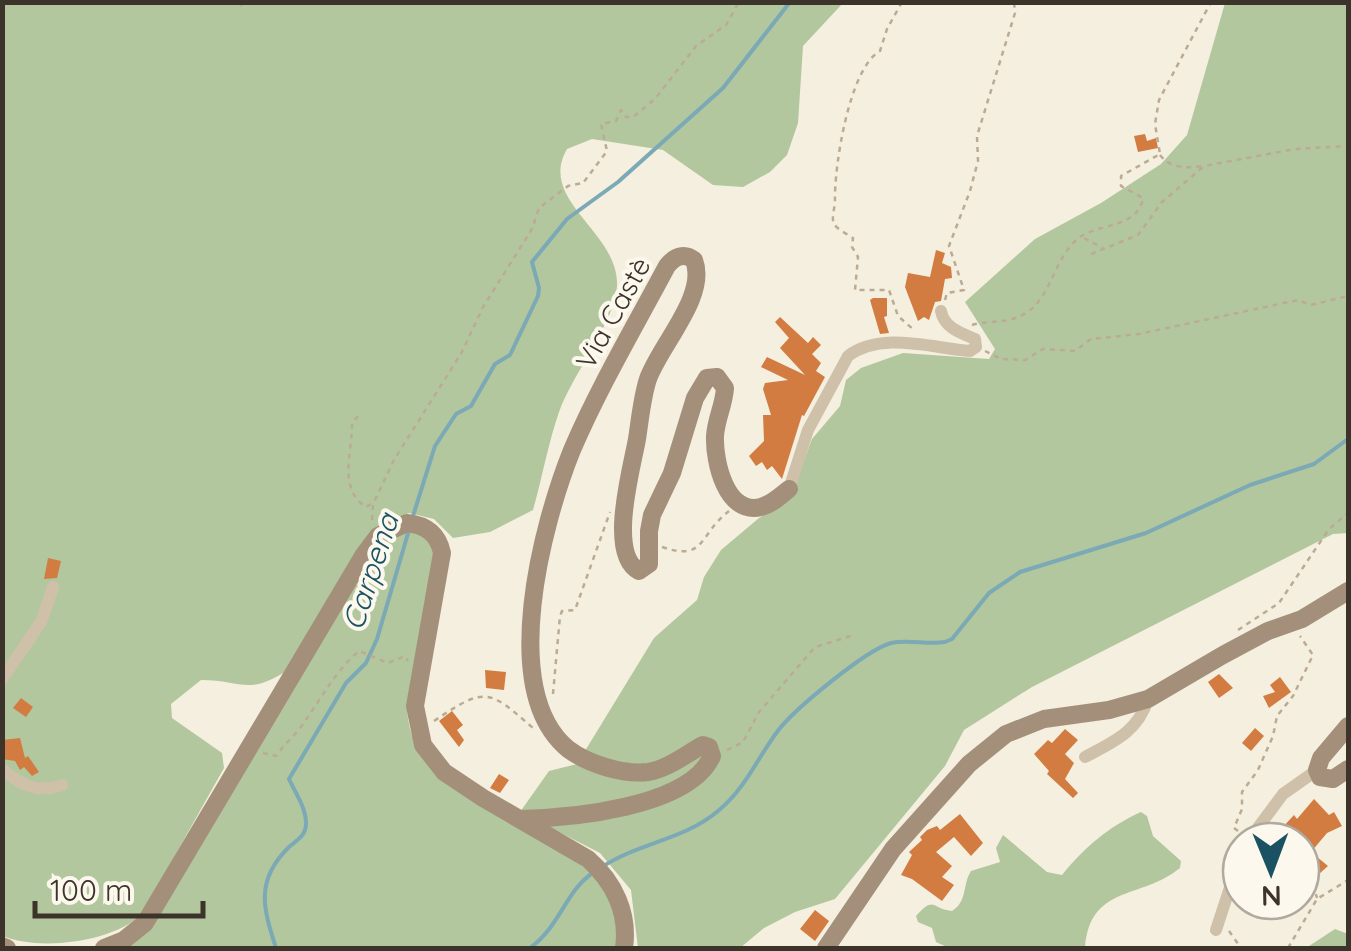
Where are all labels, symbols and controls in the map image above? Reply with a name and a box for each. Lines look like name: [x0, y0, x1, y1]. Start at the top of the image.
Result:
street label: Via Castè: [567, 251, 658, 375]
water label: Carpena: [333, 507, 407, 635]
north arrow: [1221, 821, 1321, 921]
scale bar: [35, 856, 202, 918]
text: 100 m: [50, 871, 132, 909]
text: N: [1261, 879, 1282, 914]

